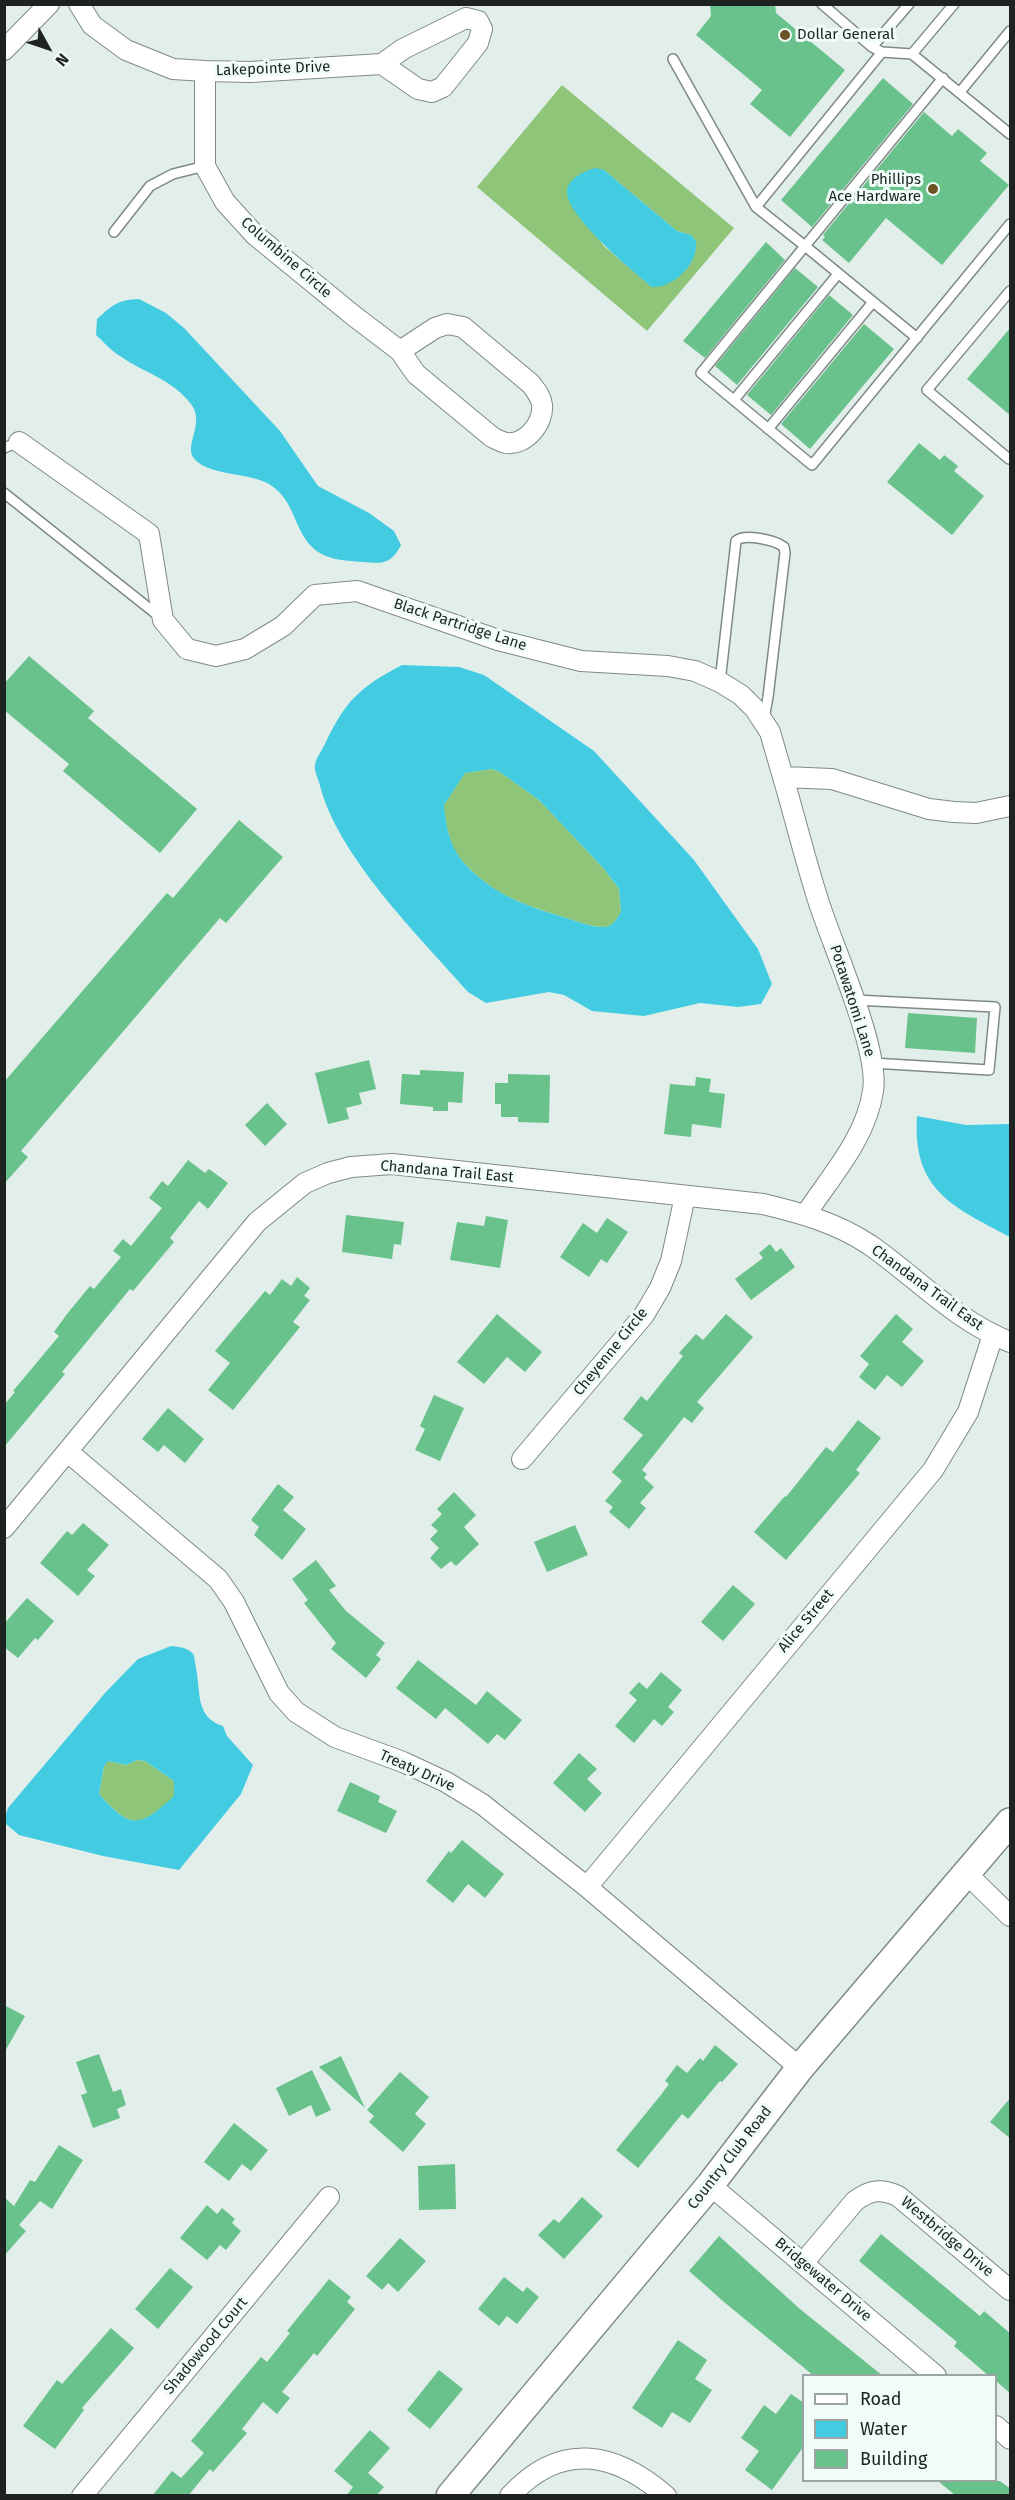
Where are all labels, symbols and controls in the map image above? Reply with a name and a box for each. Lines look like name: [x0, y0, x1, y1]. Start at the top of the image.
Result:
north arrow: [18, 18, 78, 78]
place label: Dollar General: [797, 26, 894, 44]
marker: Dollar General: [778, 28, 792, 42]
text: N: [51, 50, 73, 70]
street label: Lakepointe Drive: [216, 58, 330, 80]
place label: Phillips Ace Hardware: [828, 171, 921, 206]
marker: Phillips Ace Hardware: [926, 182, 940, 196]
street label: Columbine Circle: [237, 214, 335, 302]
street label: Black Partridge Lane: [391, 595, 529, 655]
street label: Potawatomi Lane: [825, 943, 879, 1059]
street label: Chandana Trail East: [380, 1157, 514, 1187]
street label: Chandana Trail East: [868, 1241, 986, 1335]
street label: Cheyenne Circle: [570, 1304, 652, 1400]
street label: Alice Street: [774, 1586, 838, 1656]
street label: Treaty Drive: [376, 1746, 458, 1796]
street label: Country Club Road: [684, 2103, 776, 2213]
street label: Westbridge Drive: [897, 2193, 997, 2281]
street label: Bridgewater Drive: [771, 2234, 875, 2326]
street label: Shadowood Court: [160, 2294, 252, 2398]
legend: [802, 2374, 997, 2482]
text: Road: [860, 2388, 902, 2410]
text: Water: [860, 2418, 907, 2440]
text: Building: [860, 2448, 927, 2470]

